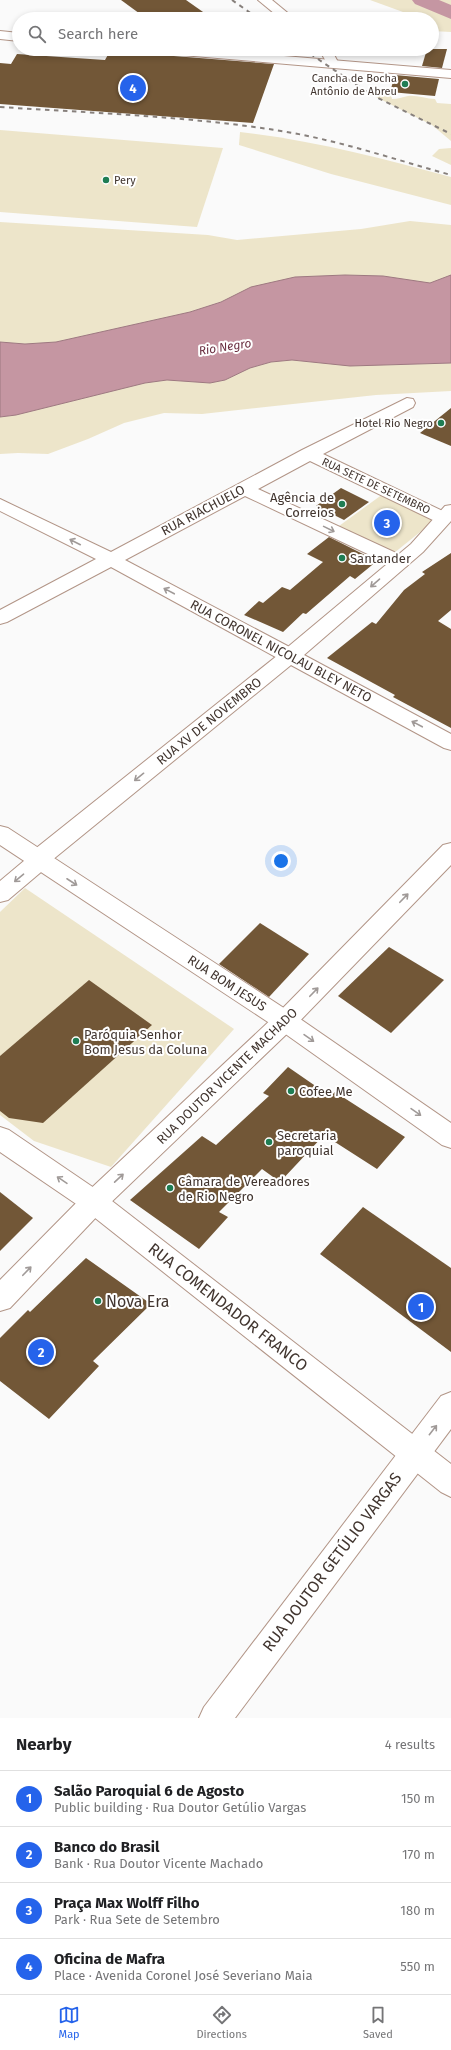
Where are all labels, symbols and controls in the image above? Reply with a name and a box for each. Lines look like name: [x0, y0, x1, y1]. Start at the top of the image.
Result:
search box: [12, 12, 439, 56]
icon: search: [26, 23, 48, 45]
text: Search here: [58, 25, 138, 43]
place label: Cancha de Bocha Antônio de Abreu: [310, 72, 397, 98]
pin: 4: [120, 73, 146, 103]
marker: Cancha de Bocha Antônio de Abreu: [400, 79, 410, 89]
place label: Pery: [114, 174, 136, 187]
marker: Pery: [101, 175, 111, 185]
water label: Rio Negro: [198, 336, 252, 358]
place label: Hotel Rio Negro: [354, 417, 433, 430]
marker: Hotel Rio Negro: [436, 418, 446, 428]
street label: RUA SETE DE SETEMBRO: [320, 455, 432, 517]
street label: RUA RIACHUELO: [159, 482, 247, 538]
place label: Agência de Correios: [270, 490, 334, 520]
marker: Agência de Correios: [337, 499, 347, 509]
pin: 3: [374, 508, 400, 538]
one-way arrow: [323, 526, 335, 533]
one-way arrow: [70, 538, 82, 545]
place label: Santander: [350, 551, 411, 566]
marker: Santander: [337, 553, 347, 563]
one-way arrow: [370, 579, 380, 588]
one-way arrow: [164, 587, 176, 595]
street label: RUA CORONEL NICOLAU BLEY NETO: [188, 597, 374, 705]
street label: RUA XV DE NOVEMBRO: [154, 674, 264, 768]
one-way arrow: [411, 720, 423, 728]
one-way arrow: [134, 773, 145, 781]
your location: [271, 851, 291, 871]
one-way arrow: [13, 874, 24, 883]
one-way arrow: [66, 878, 77, 886]
one-way arrow: [399, 894, 408, 904]
street label: RUA BOM JESUS: [185, 952, 269, 1014]
one-way arrow: [309, 987, 319, 997]
street label: RUA DOUTOR VICENTE MACHADO: [154, 1005, 300, 1147]
place label: Paróquia Senhor Bom Jesus da Coluna: [84, 1027, 207, 1057]
one-way arrow: [303, 1034, 314, 1042]
marker: Paróquia Senhor Bom Jesus da Coluna: [71, 1036, 81, 1046]
place label: Cofee Me: [299, 1084, 353, 1099]
marker: Cofee Me: [286, 1086, 296, 1096]
one-way arrow: [410, 1108, 421, 1116]
place label: Secretaria paroquial: [277, 1128, 337, 1158]
marker: Secretaria paroquial: [264, 1137, 274, 1147]
one-way arrow: [114, 1174, 124, 1183]
place label: Câmara de Vereadores de Rio Negro: [178, 1174, 310, 1204]
one-way arrow: [57, 1176, 68, 1184]
marker: Câmara de Vereadores de Rio Negro: [165, 1183, 175, 1193]
street label: RUA COMENDADOR FRANCO: [145, 1239, 311, 1375]
one-way arrow: [22, 1266, 32, 1276]
place label: Nova Era: [106, 1292, 170, 1311]
pin: 1: [408, 1292, 434, 1322]
marker: Nova Era: [93, 1296, 103, 1306]
pin: 2: [28, 1337, 54, 1367]
one-way arrow: [428, 1424, 437, 1435]
street label: RUA DOUTOR GETÚLIO VARGAS: [258, 1468, 406, 1655]
text: Nearby: [16, 1734, 71, 1755]
text: 4 results: [385, 1737, 435, 1752]
text: Salão Paroquial 6 de Agosto: [54, 1782, 244, 1800]
text: 1: [26, 1791, 32, 1806]
text: 150 m: [401, 1791, 435, 1806]
text: Public building · Rua Doutor Getúlio Vargas: [54, 1800, 306, 1815]
text: Banco do Brasil: [54, 1838, 159, 1856]
text: 2: [26, 1847, 32, 1862]
text: 170 m: [402, 1847, 435, 1862]
text: Bank · Rua Doutor Vicente Machado: [54, 1856, 263, 1871]
text: Praça Max Wolff Filho: [54, 1894, 199, 1912]
text: 3: [26, 1903, 32, 1918]
text: 180 m: [400, 1903, 435, 1918]
text: Park · Rua Sete de Setembro: [54, 1912, 220, 1927]
text: Oficina de Mafra: [54, 1950, 165, 1968]
text: 4: [25, 1959, 33, 1974]
text: 550 m: [400, 1959, 435, 1974]
text: Place · Avenida Coronel José Severiano Maia: [54, 1968, 313, 1983]
tab: Map: [58, 2004, 80, 2041]
tab: Directions: [196, 2004, 247, 2041]
tab: Saved: [363, 2004, 393, 2041]

